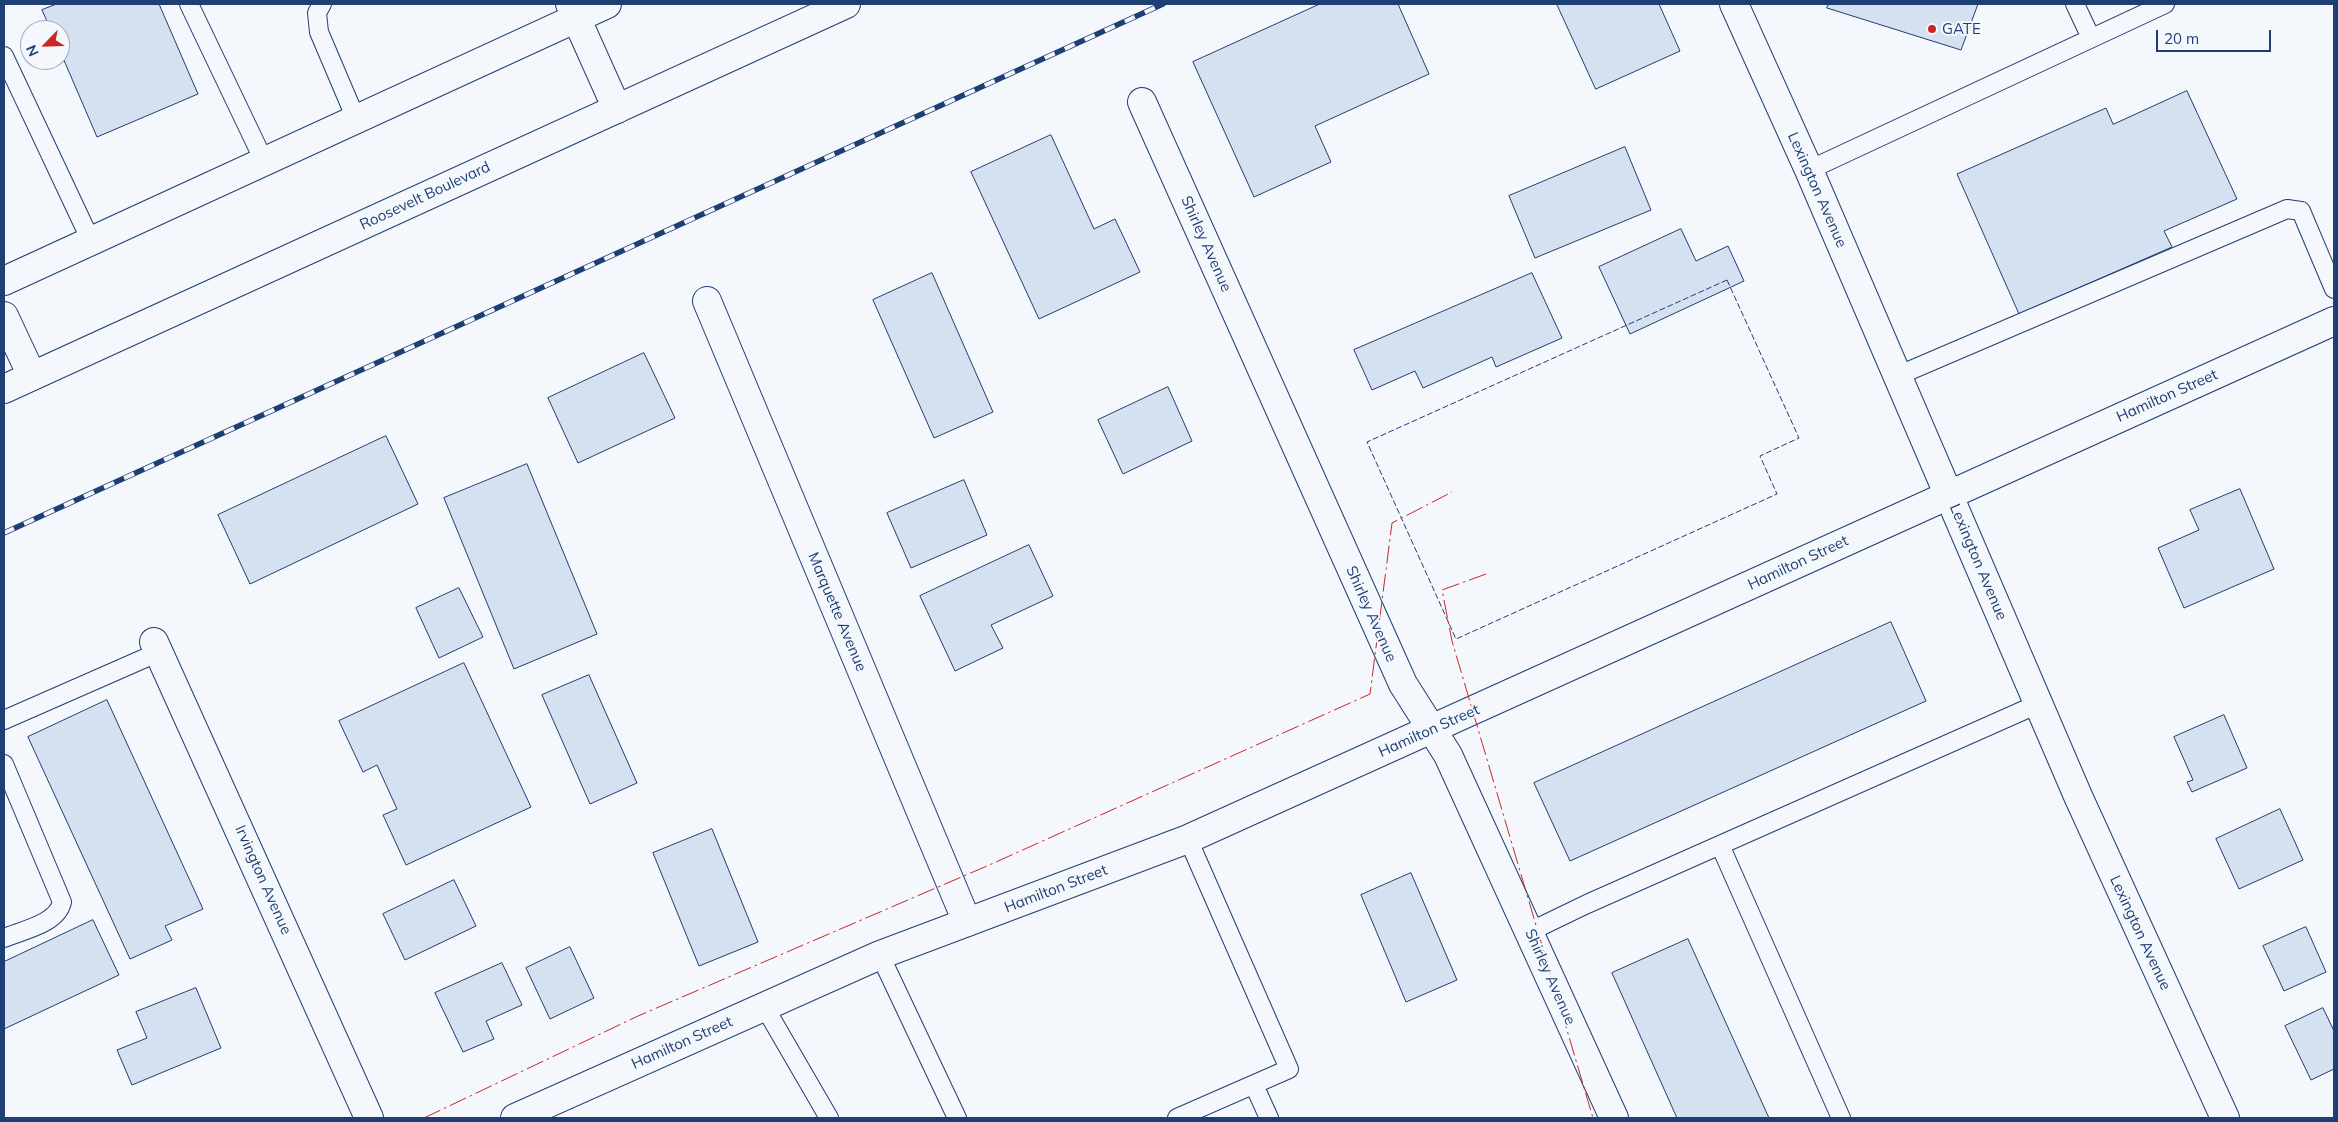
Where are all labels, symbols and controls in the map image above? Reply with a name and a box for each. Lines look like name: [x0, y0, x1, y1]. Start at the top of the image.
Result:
north arrow: [20, 20, 70, 70]
place label: GATE: [1942, 20, 1981, 38]
scale bar: [2158, 20, 2273, 52]
marker: GATE: [1926, 23, 1938, 35]
text: 20 m: [2164, 29, 2199, 48]
text: N: [22, 42, 43, 59]
street label: Lexington Avenue: [1783, 130, 1851, 250]
street label: Roosevelt Boulevard: [357, 158, 493, 234]
street label: Shirley Avenue: [1177, 193, 1235, 295]
street label: Hamilton Street: [2114, 366, 2220, 426]
street label: Lexington Avenue: [1945, 501, 2011, 623]
street label: Hamilton Street: [1745, 532, 1851, 594]
street label: Marquette Avenue: [804, 550, 870, 674]
street label: Shirley Avenue: [1342, 563, 1400, 665]
street label: Hamilton Street: [1376, 701, 1482, 761]
street label: Irvington Avenue: [231, 823, 295, 937]
street label: Hamilton Street: [1002, 861, 1110, 917]
street label: Lexington Avenue: [2106, 873, 2174, 993]
street label: Shirley Avenue: [1521, 926, 1579, 1028]
street label: Hamilton Street: [629, 1013, 735, 1073]

